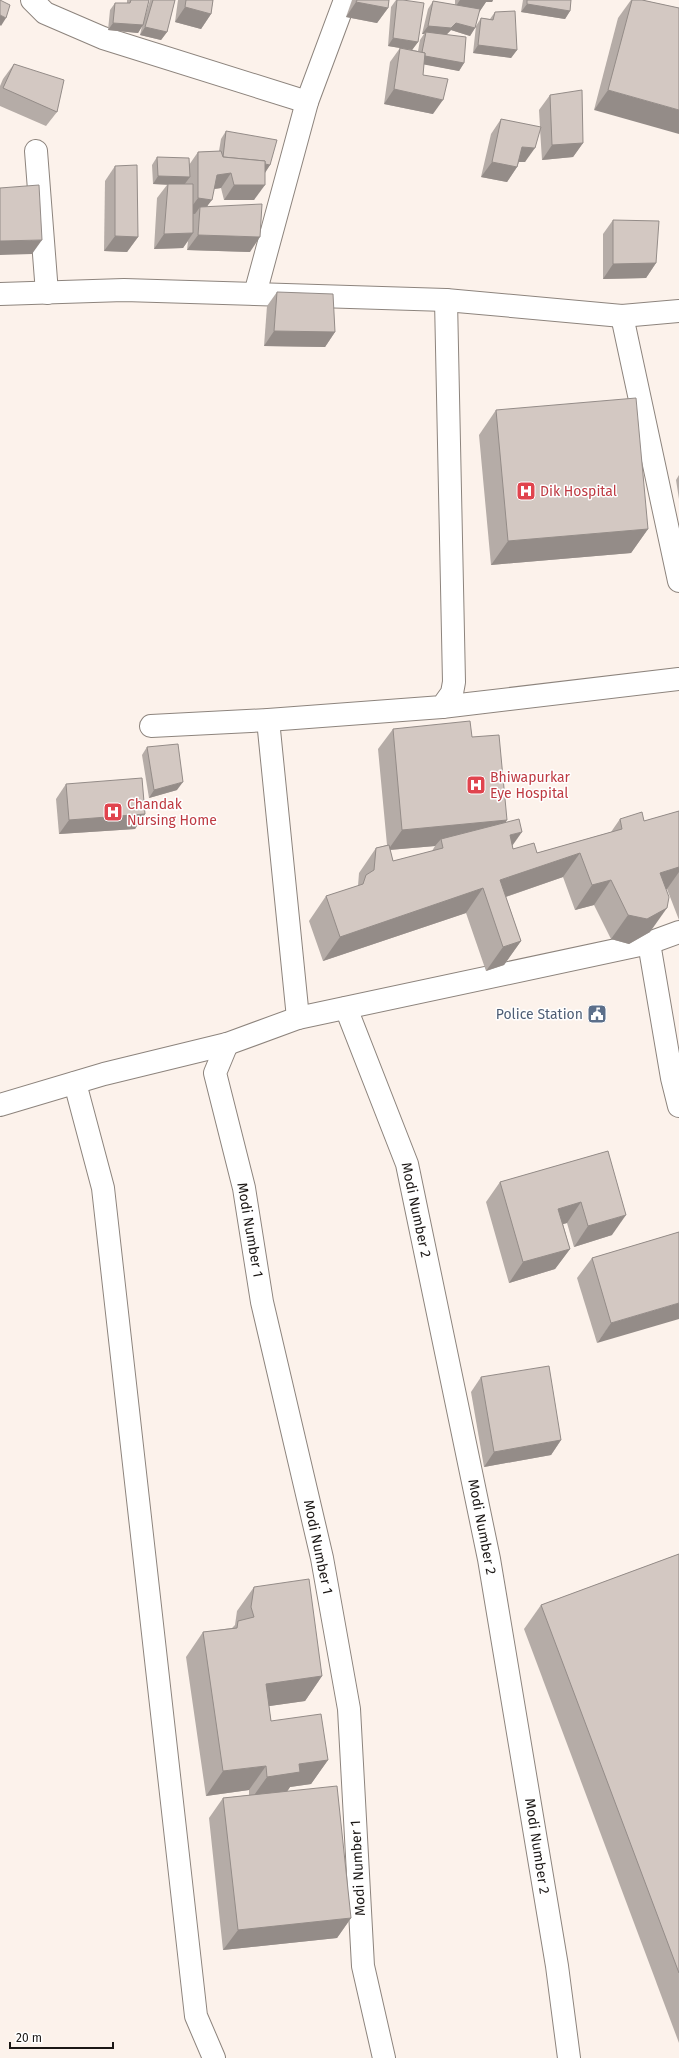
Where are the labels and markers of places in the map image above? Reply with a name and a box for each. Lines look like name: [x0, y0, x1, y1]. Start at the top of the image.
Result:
hospital icon: Dik Hospital: [515, 480, 537, 502]
place label: Dik Hospital: [540, 483, 617, 500]
place label: Bhiwapurkar Eye Hospital: [490, 769, 571, 802]
hospital icon: Bhiwapurkar Eye Hospital: [465, 774, 487, 796]
place label: Chandak Nursing Home: [127, 796, 217, 829]
hospital icon: Chandak Nursing Home: [102, 801, 124, 823]
public building icon: Police Station: [586, 1003, 608, 1025]
place label: Police Station: [496, 1006, 583, 1023]

